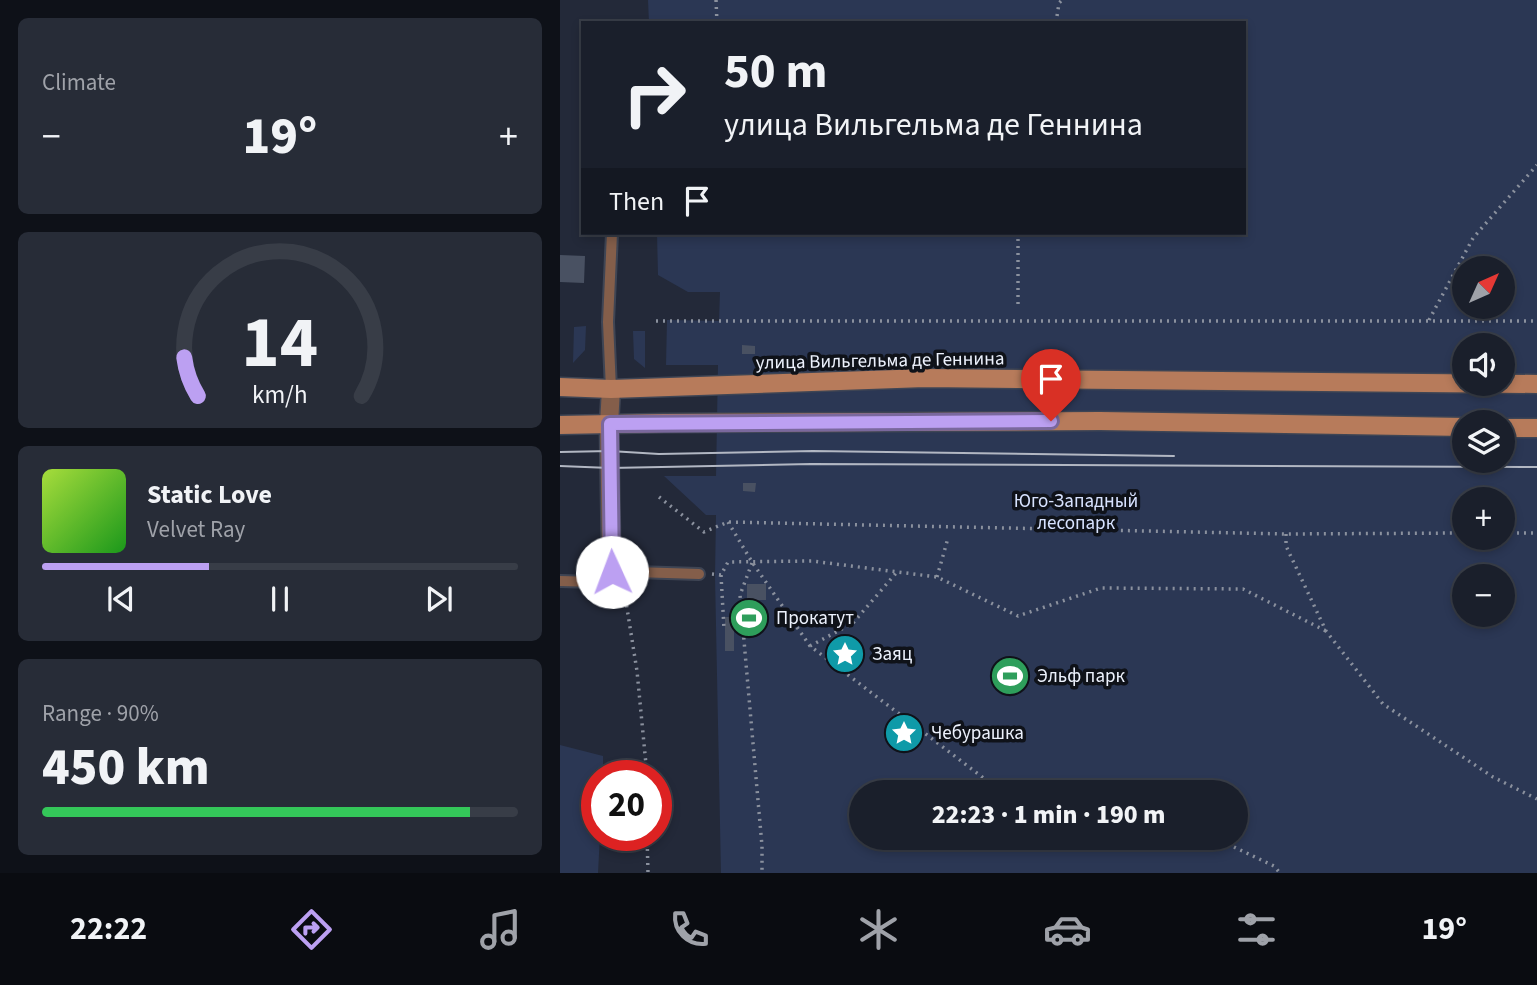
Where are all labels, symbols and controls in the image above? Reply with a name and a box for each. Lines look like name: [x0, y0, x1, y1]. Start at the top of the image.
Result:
text: 50 m: [724, 37, 828, 107]
icon: right: [609, 49, 700, 140]
text: Climate: [42, 66, 116, 99]
text: 19°: [243, 100, 317, 174]
text: улица Вильгельма де Геннина: [724, 102, 1143, 148]
text: −: [42, 110, 61, 164]
text: +: [499, 110, 518, 164]
icon: arrive: [678, 182, 716, 220]
text: Then: [609, 183, 664, 220]
north arrow: [1452, 256, 1516, 318]
map controls: [1452, 256, 1515, 627]
text: 14: [242, 291, 318, 395]
button: sound: [1452, 333, 1515, 396]
street label: улица Вильгельма де Геннина: [755, 345, 1005, 377]
pin: [1021, 349, 1081, 421]
icon: arrive: [1032, 360, 1070, 398]
text: km/h: [252, 376, 308, 412]
button: layers: [1452, 410, 1515, 473]
text: Static Love: [147, 476, 272, 513]
button: +: [1452, 487, 1515, 550]
park label: Юго-Западный лесопарк: [1014, 488, 1138, 537]
text: Velvet Ray: [147, 513, 245, 546]
position arrow: [575, 535, 649, 609]
button: −: [1452, 564, 1515, 627]
icon: previous: [102, 580, 140, 618]
icon: pause: [261, 580, 299, 618]
icon: next: [420, 580, 458, 618]
sports icon: Прокатут: [728, 597, 770, 639]
place label: Прокатут: [776, 605, 854, 632]
place icon: Заяц: [824, 633, 866, 675]
place label: Заяц: [872, 641, 913, 668]
sports icon: Эльф парк: [989, 655, 1031, 697]
place label: Эльф парк: [1037, 663, 1126, 690]
text: Range · 90%: [42, 697, 159, 730]
place icon: Чебурашка: [883, 712, 925, 754]
place label: Чебурашка: [931, 720, 1024, 747]
text: 450 km: [42, 731, 210, 805]
speed limit sign: 20: [581, 760, 672, 851]
text: 22:23 · 1 min · 190 m: [932, 796, 1165, 833]
icon: directions: [287, 905, 336, 954]
icon: music: [476, 905, 525, 954]
icon: phone: [665, 905, 714, 954]
icon: climate: [854, 905, 903, 954]
icon: car: [1043, 905, 1092, 954]
icon: filters: [1232, 905, 1281, 954]
text: 22:22: [70, 906, 147, 952]
text: 19°: [1421, 906, 1467, 952]

